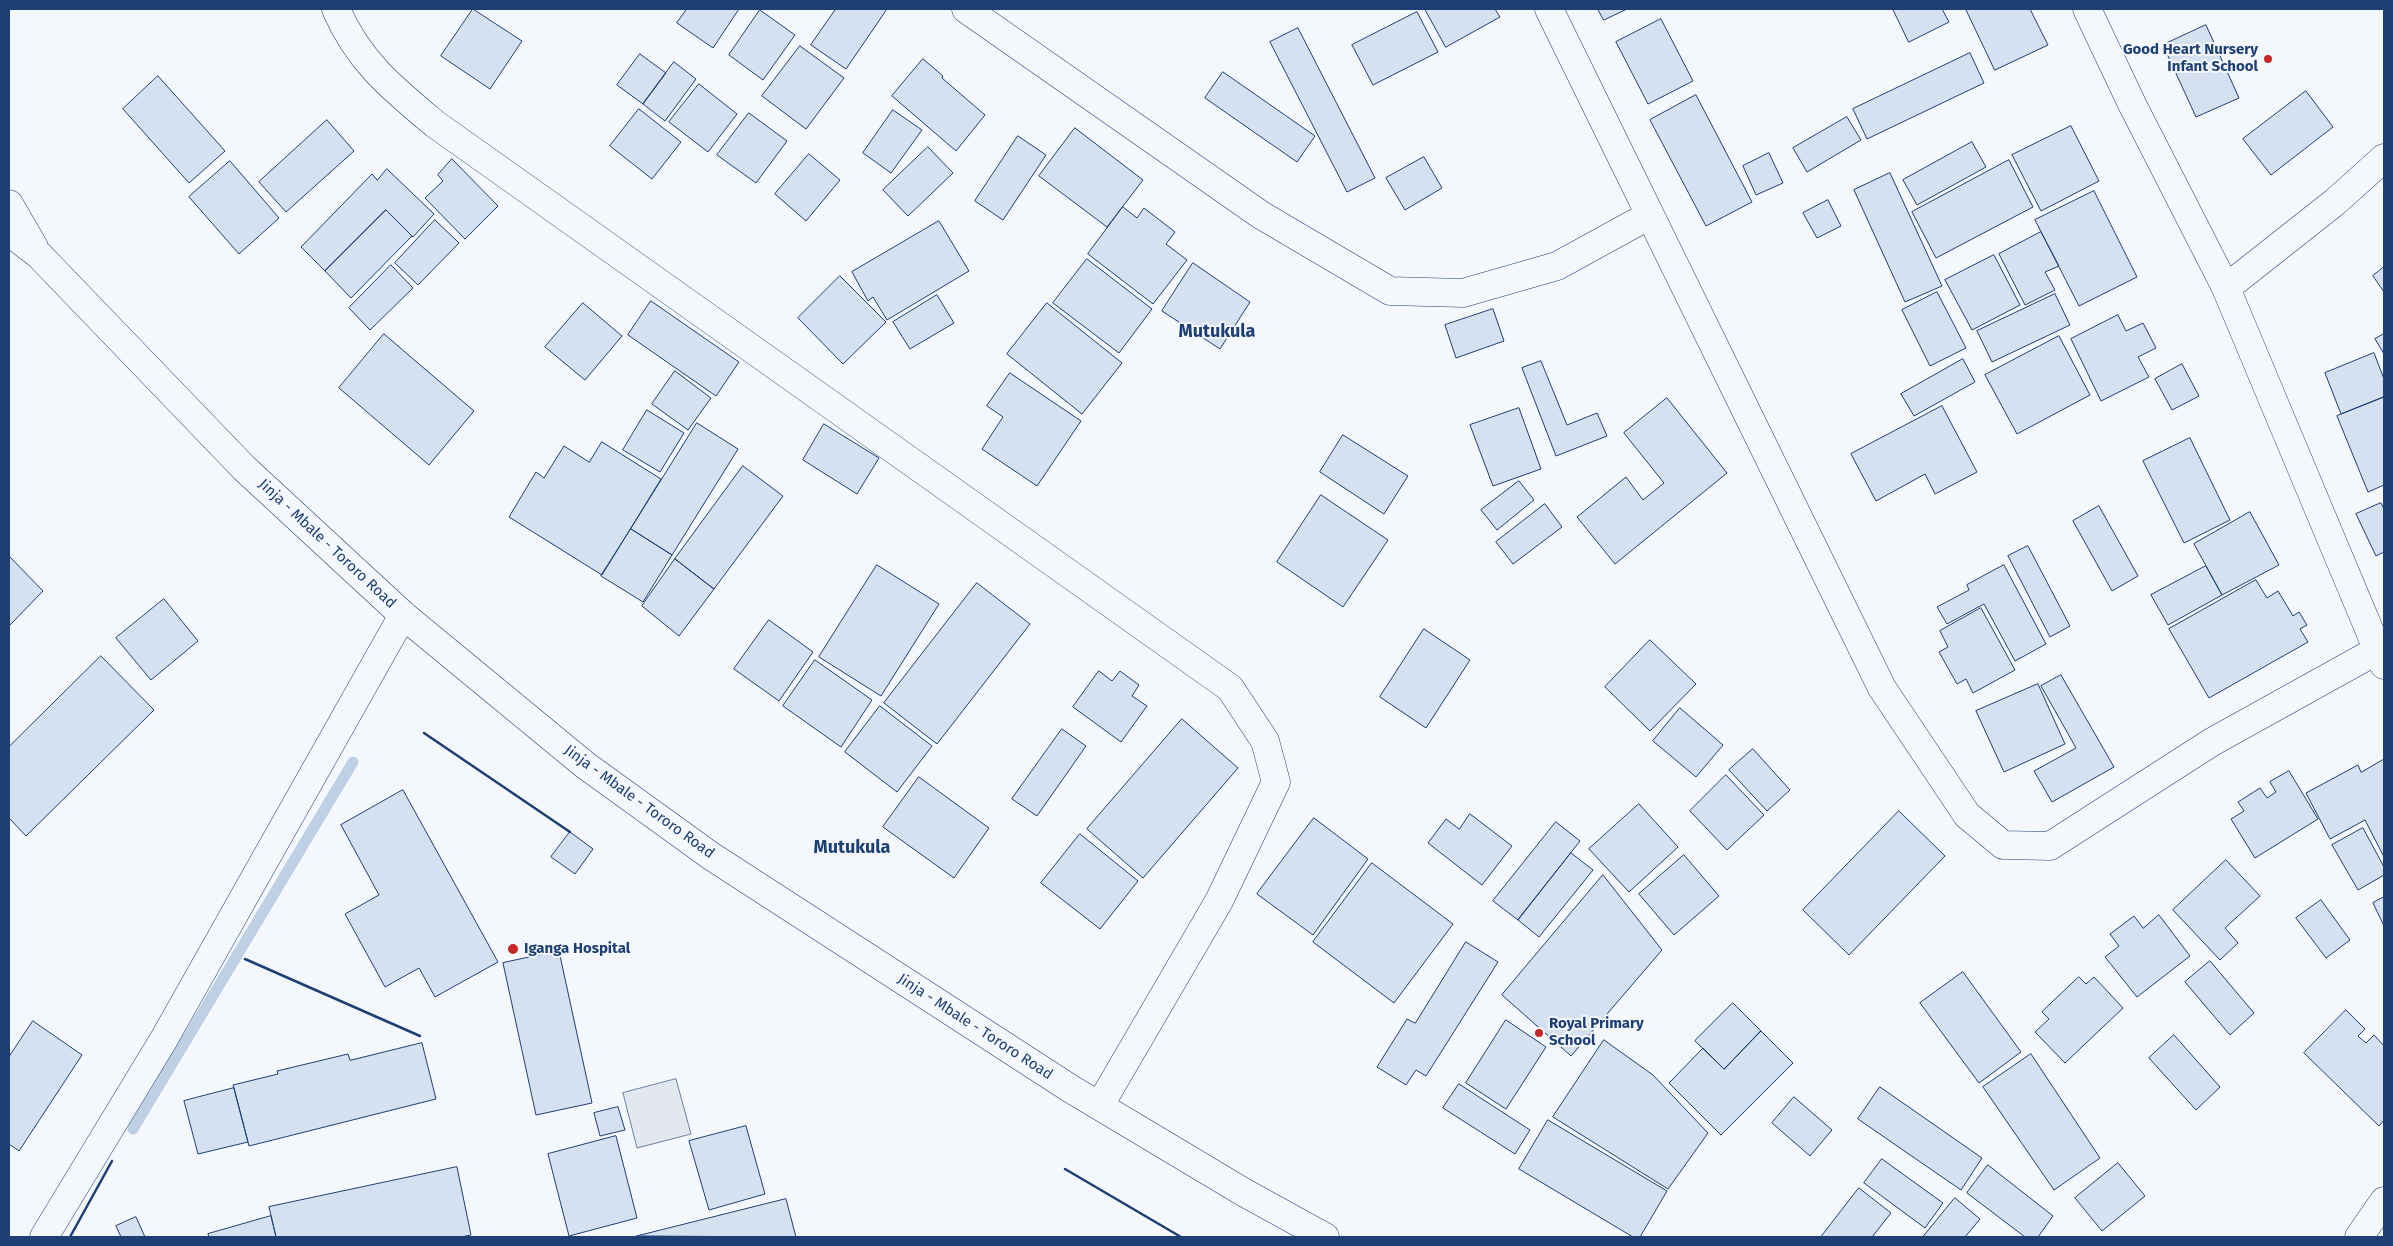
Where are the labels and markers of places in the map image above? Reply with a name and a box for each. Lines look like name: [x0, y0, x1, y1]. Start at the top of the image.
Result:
place label: Good Heart Nursery Infant School: [2123, 41, 2258, 76]
marker: Good Heart Nursery Infant School: [2262, 53, 2274, 65]
place label: Iganga Hospital: [524, 940, 630, 958]
marker: Iganga Hospital: [506, 942, 520, 956]
place label: Royal Primary School: [1549, 1015, 1644, 1050]
marker: Royal Primary School: [1533, 1027, 1545, 1039]

